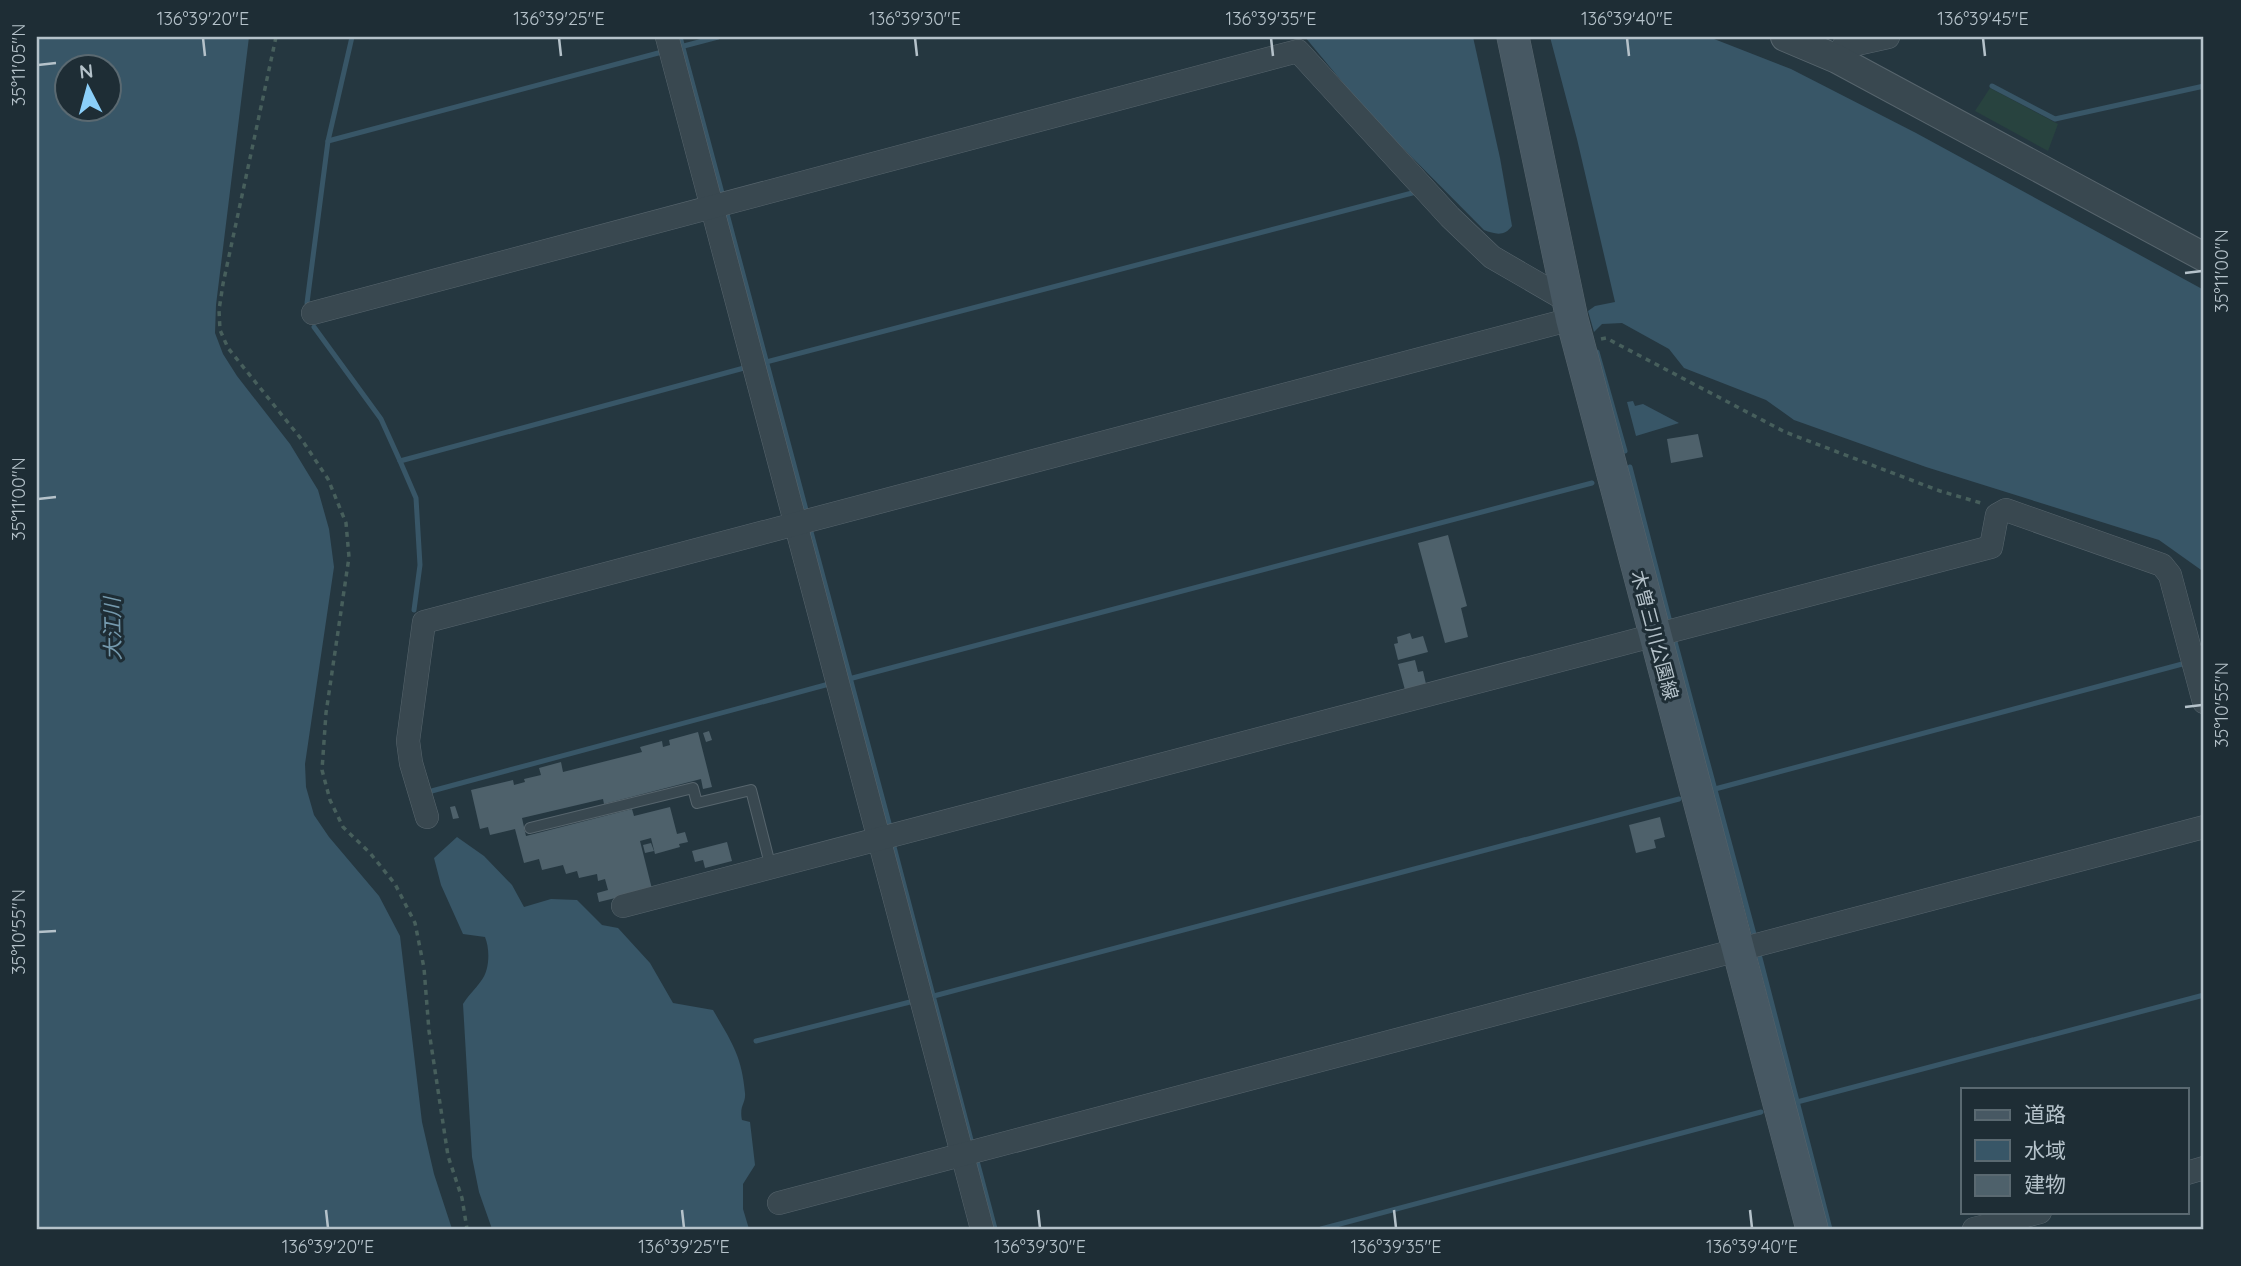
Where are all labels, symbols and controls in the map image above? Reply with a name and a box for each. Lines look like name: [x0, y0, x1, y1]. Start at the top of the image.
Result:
text: 136°39'20"E: [157, 7, 249, 30]
text: 136°39'25"E: [513, 7, 605, 30]
text: 136°39'30"E: [869, 7, 961, 30]
text: 136°39'35"E: [1225, 7, 1317, 30]
text: 136°39'40"E: [1581, 7, 1673, 30]
text: 136°39'45"E: [1937, 7, 2029, 30]
text: 35°11'05"N: [7, 24, 30, 106]
north arrow: [52, 52, 122, 122]
text: N: [78, 58, 94, 84]
text: 35°11'00"N: [2210, 229, 2233, 313]
text: 35°11'00"N: [7, 457, 30, 541]
street label: 木曽三川公園線: [1626, 568, 1684, 702]
water label: 大江川: [98, 595, 126, 661]
text: 35°10'55"N: [2210, 662, 2233, 748]
text: 35°10'55"N: [7, 889, 30, 975]
legend: [1961, 1088, 2188, 1214]
text: 道路: [2024, 1101, 2066, 1127]
text: 水域: [2024, 1137, 2066, 1163]
text: 建物: [2024, 1171, 2066, 1197]
text: 136°39'20"E: [282, 1235, 374, 1258]
text: 136°39'25"E: [638, 1235, 730, 1258]
text: 136°39'30"E: [994, 1235, 1086, 1258]
text: 136°39'35"E: [1350, 1235, 1442, 1258]
text: 136°39'40"E: [1706, 1235, 1798, 1258]

